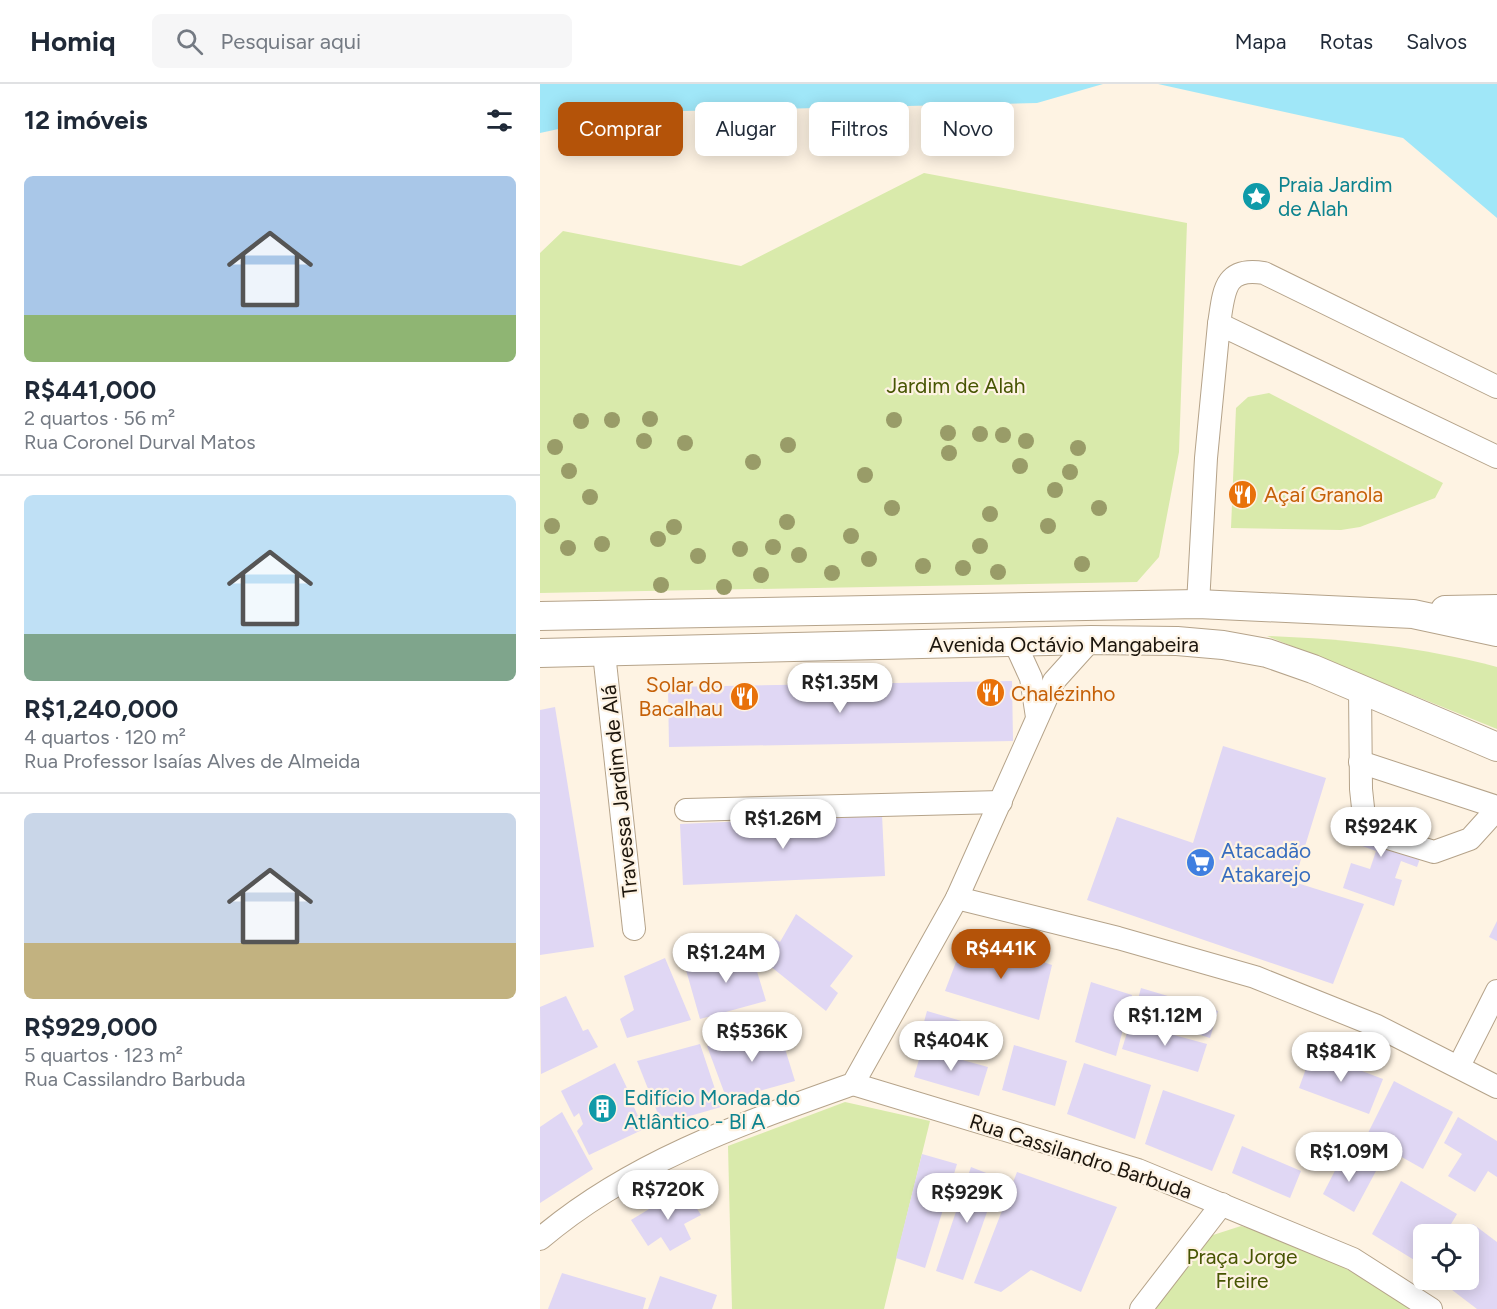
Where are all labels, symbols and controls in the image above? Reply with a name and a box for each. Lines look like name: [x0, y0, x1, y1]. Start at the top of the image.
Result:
search box: [152, 14, 572, 68]
text: Homiq: [30, 24, 116, 58]
icon: search: [173, 25, 206, 58]
text: Pesquisar aqui: [221, 28, 361, 55]
text: Mapa: [1235, 29, 1286, 54]
text: Rotas: [1319, 29, 1373, 54]
text: Salvos: [1406, 29, 1467, 54]
chip: Comprar: [558, 102, 683, 156]
chip: Alugar: [695, 102, 797, 156]
chip: Filtros: [809, 102, 909, 156]
chip: Novo: [921, 102, 1014, 156]
text: 12 imóveis: [24, 104, 148, 136]
icon: filters: [483, 104, 516, 137]
place label: Praia Jardim de Alah: [1278, 172, 1392, 221]
place icon: Praia Jardim de Alah: [1241, 180, 1273, 212]
icon: home: [216, 215, 324, 323]
park label: Jardim de Alah: [886, 373, 1026, 398]
text: R$441,000: [24, 374, 156, 406]
text: 2 quartos · 56 m²: [24, 406, 175, 430]
text: Rua Coronel Durval Matos: [24, 430, 256, 454]
restaurant icon: Açaí Granola: [1227, 478, 1259, 510]
place label: Açaí Granola: [1264, 482, 1383, 507]
icon: home: [216, 534, 324, 642]
street label: Avenida Octávio Mangabeira: [929, 632, 1199, 657]
pin: R$1.35M: [785, 663, 895, 714]
text: R$1.35M: [801, 670, 879, 694]
place label: Solar do Bacalhau: [639, 672, 723, 721]
restaurant icon: Chalézinho: [974, 677, 1006, 709]
restaurant icon: Solar do Bacalhau: [728, 680, 760, 712]
place label: Chalézinho: [1011, 681, 1115, 706]
street label: Travessa Jardim de Alá: [595, 684, 643, 898]
text: R$1,240,000: [24, 693, 178, 725]
text: 4 quartos · 120 m²: [24, 725, 186, 749]
text: Rua Professor Isaías Alves de Almeida: [24, 749, 360, 773]
pin: R$1.26M: [728, 799, 838, 850]
text: R$1.26M: [744, 806, 822, 830]
pin: R$924K: [1332, 807, 1430, 858]
text: R$924K: [1344, 814, 1418, 838]
place label: Atacadão Atakarejo: [1221, 838, 1311, 887]
supermarket icon: Atacadão Atakarejo: [1184, 846, 1216, 878]
icon: home: [216, 852, 324, 960]
pin: R$441K: [952, 929, 1050, 980]
pin: R$1.24M: [671, 933, 781, 984]
text: R$441K: [965, 936, 1037, 960]
text: R$1.24M: [687, 940, 765, 964]
pin: R$1.12M: [1110, 996, 1220, 1047]
text: R$1.12M: [1128, 1003, 1202, 1027]
text: R$929,000: [24, 1011, 158, 1043]
pin: R$536K: [703, 1012, 801, 1063]
text: R$536K: [716, 1019, 788, 1043]
pin: R$404K: [902, 1021, 1000, 1072]
text: R$404K: [913, 1028, 989, 1052]
pin: R$841K: [1292, 1032, 1390, 1083]
text: R$841K: [1306, 1039, 1376, 1063]
text: 5 quartos · 123 m²: [24, 1043, 183, 1067]
text: Rua Cassilandro Barbuda: [24, 1067, 245, 1091]
place label: Edifício Morada do Atlântico - Bl A: [624, 1085, 800, 1134]
building icon: Edifício Morada do Atlântico - Bl A: [587, 1093, 619, 1125]
street label: Rua Cassilandro Barbuda: [967, 1108, 1195, 1204]
pin: R$1.09M: [1294, 1132, 1404, 1183]
text: R$1.09M: [1309, 1139, 1389, 1163]
pin: R$720K: [619, 1170, 717, 1221]
pin: R$929K: [918, 1173, 1016, 1224]
text: R$720K: [632, 1177, 704, 1201]
text: R$929K: [931, 1180, 1003, 1204]
map controls: [1413, 1224, 1479, 1290]
button: locate: [1413, 1224, 1479, 1290]
park label: Praça Jorge Freire: [1186, 1244, 1298, 1293]

